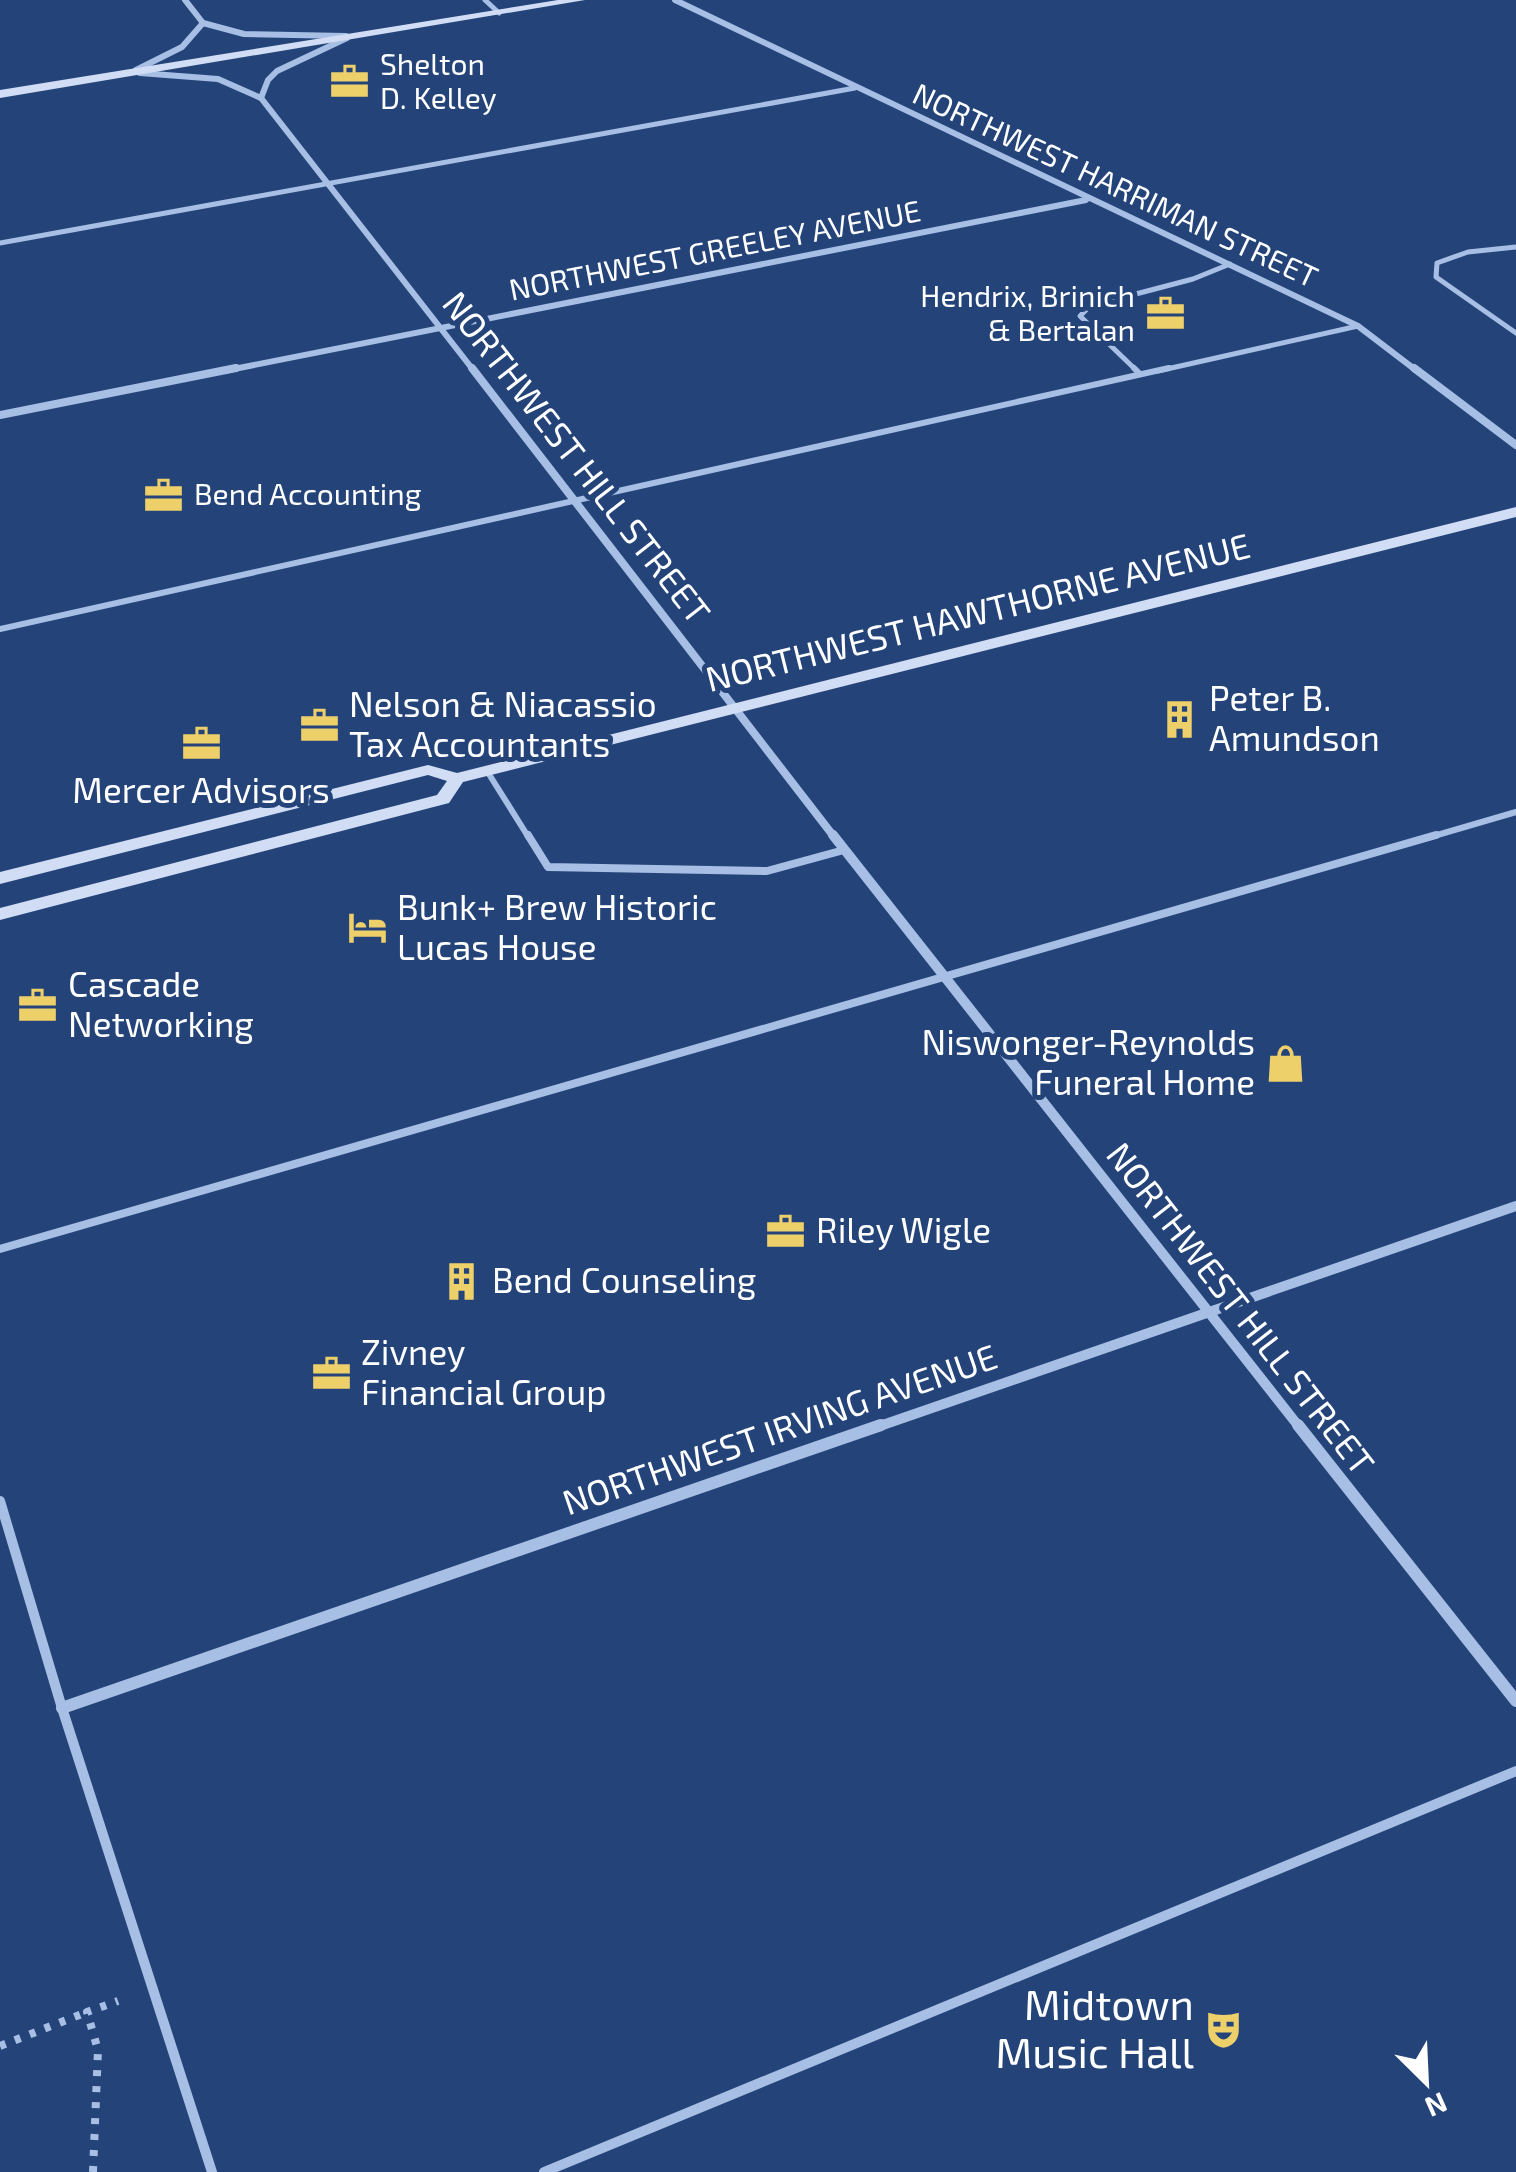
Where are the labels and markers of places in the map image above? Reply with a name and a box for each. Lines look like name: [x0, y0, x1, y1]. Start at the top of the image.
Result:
place label: Shelton D. Kelley: [380, 45, 497, 115]
office icon: Shelton D. Kelley: [329, 61, 371, 103]
place label: Hendrix, Brinich & Bertalan: [920, 277, 1135, 347]
office icon: Hendrix, Brinich & Bertalan: [1144, 293, 1186, 335]
office icon: Bend Accounting: [143, 474, 185, 516]
place label: Bend Accounting: [194, 475, 422, 511]
place label: Peter B. Amundson: [1209, 676, 1380, 758]
place label: Nelson & Niacassio Tax Accountants: [349, 682, 657, 764]
building icon: Peter B. Amundson: [1158, 698, 1200, 740]
office icon: Nelson & Niacassio Tax Accountants: [298, 704, 340, 746]
office icon: Mercer Advisors: [180, 723, 222, 765]
place label: Mercer Advisors: [72, 768, 330, 810]
place label: Bunk+ Brew Historic Lucas House: [397, 885, 717, 967]
hotel icon: Bunk+ Brew Historic Lucas House: [346, 907, 388, 949]
place label: Cascade Networking: [68, 962, 254, 1044]
office icon: Cascade Networking: [17, 984, 59, 1026]
place label: Niswonger-Reynolds Funeral Home: [921, 1020, 1255, 1102]
shop icon: Niswonger-Reynolds Funeral Home: [1264, 1042, 1306, 1084]
place label: Riley Wigle: [816, 1208, 991, 1250]
office icon: Riley Wigle: [765, 1210, 807, 1252]
place label: Bend Counseling: [492, 1258, 756, 1300]
building icon: Bend Counseling: [441, 1260, 483, 1302]
place label: Zivney Financial Group: [361, 1330, 606, 1412]
office icon: Zivney Financial Group: [310, 1352, 352, 1394]
place label: Midtown Music Hall: [996, 1978, 1195, 2076]
theatre icon: Midtown Music Hall: [1203, 2008, 1245, 2050]

